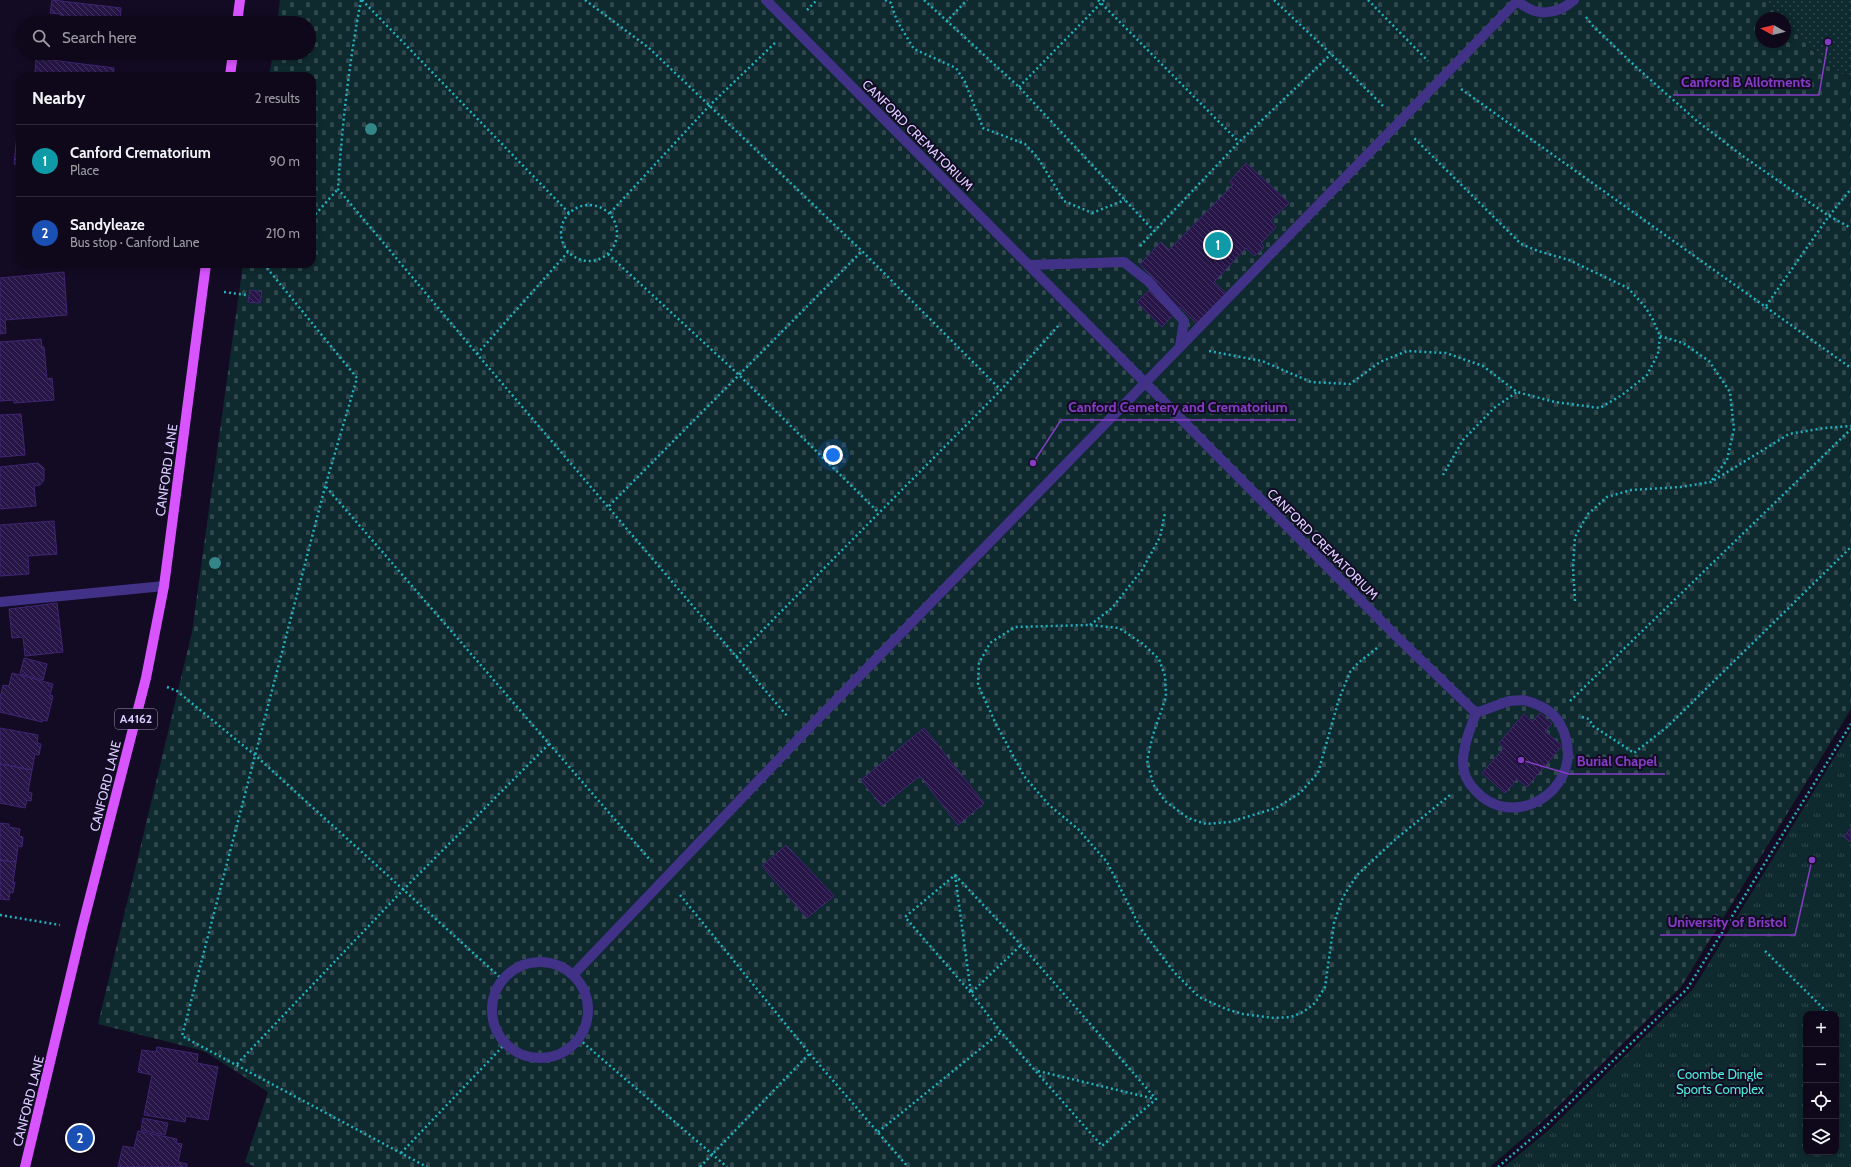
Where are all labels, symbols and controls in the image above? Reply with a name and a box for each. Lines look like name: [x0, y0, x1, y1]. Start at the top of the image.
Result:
north arrow: [1755, 12, 1791, 48]
search box: [16, 16, 316, 60]
icon: search: [30, 27, 52, 49]
text: Search here: [62, 29, 137, 47]
callout: Canford B Allotments: [1673, 69, 1819, 95]
text: Canford B Allotments: [1681, 73, 1811, 91]
street label: CANFORD CREMATORIUM: [859, 76, 977, 194]
text: Nearby: [32, 88, 85, 108]
text: 2 results: [255, 90, 300, 106]
text: Canford Crematorium: [70, 144, 211, 162]
text: 1: [43, 153, 47, 169]
text: 90 m: [269, 153, 300, 169]
text: Place: [70, 162, 99, 178]
text: Sandyleaze: [70, 216, 145, 234]
text: 2: [42, 225, 48, 241]
text: 210 m: [266, 225, 300, 241]
pin: 1: [1205, 230, 1231, 260]
text: Bus stop · Canford Lane: [70, 234, 199, 250]
callout: Canford Cemetery and Crematorium: [1061, 394, 1296, 420]
text: Canford Cemetery and Crematorium: [1068, 398, 1288, 416]
street label: CANFORD LANE: [152, 423, 180, 517]
your location: [823, 445, 843, 465]
street label: CANFORD CREMATORIUM: [1264, 485, 1382, 603]
road number: A4162: [115, 709, 157, 729]
street label: CANFORD LANE: [86, 739, 124, 833]
callout: Burial Chapel: [1569, 748, 1665, 774]
text: Burial Chapel: [1577, 752, 1657, 770]
callout: University of Bristol: [1660, 909, 1795, 935]
text: University of Bristol: [1667, 913, 1787, 931]
map controls: [1803, 1011, 1839, 1155]
button: +: [1803, 1011, 1839, 1047]
button: −: [1803, 1047, 1839, 1083]
street label: CANFORD LANE: [9, 1054, 47, 1148]
park label: Coombe Dingle Sports Complex: [1676, 1066, 1765, 1097]
button: locate: [1803, 1083, 1839, 1119]
button: layers: [1803, 1119, 1839, 1155]
pin: 2: [67, 1123, 93, 1153]

